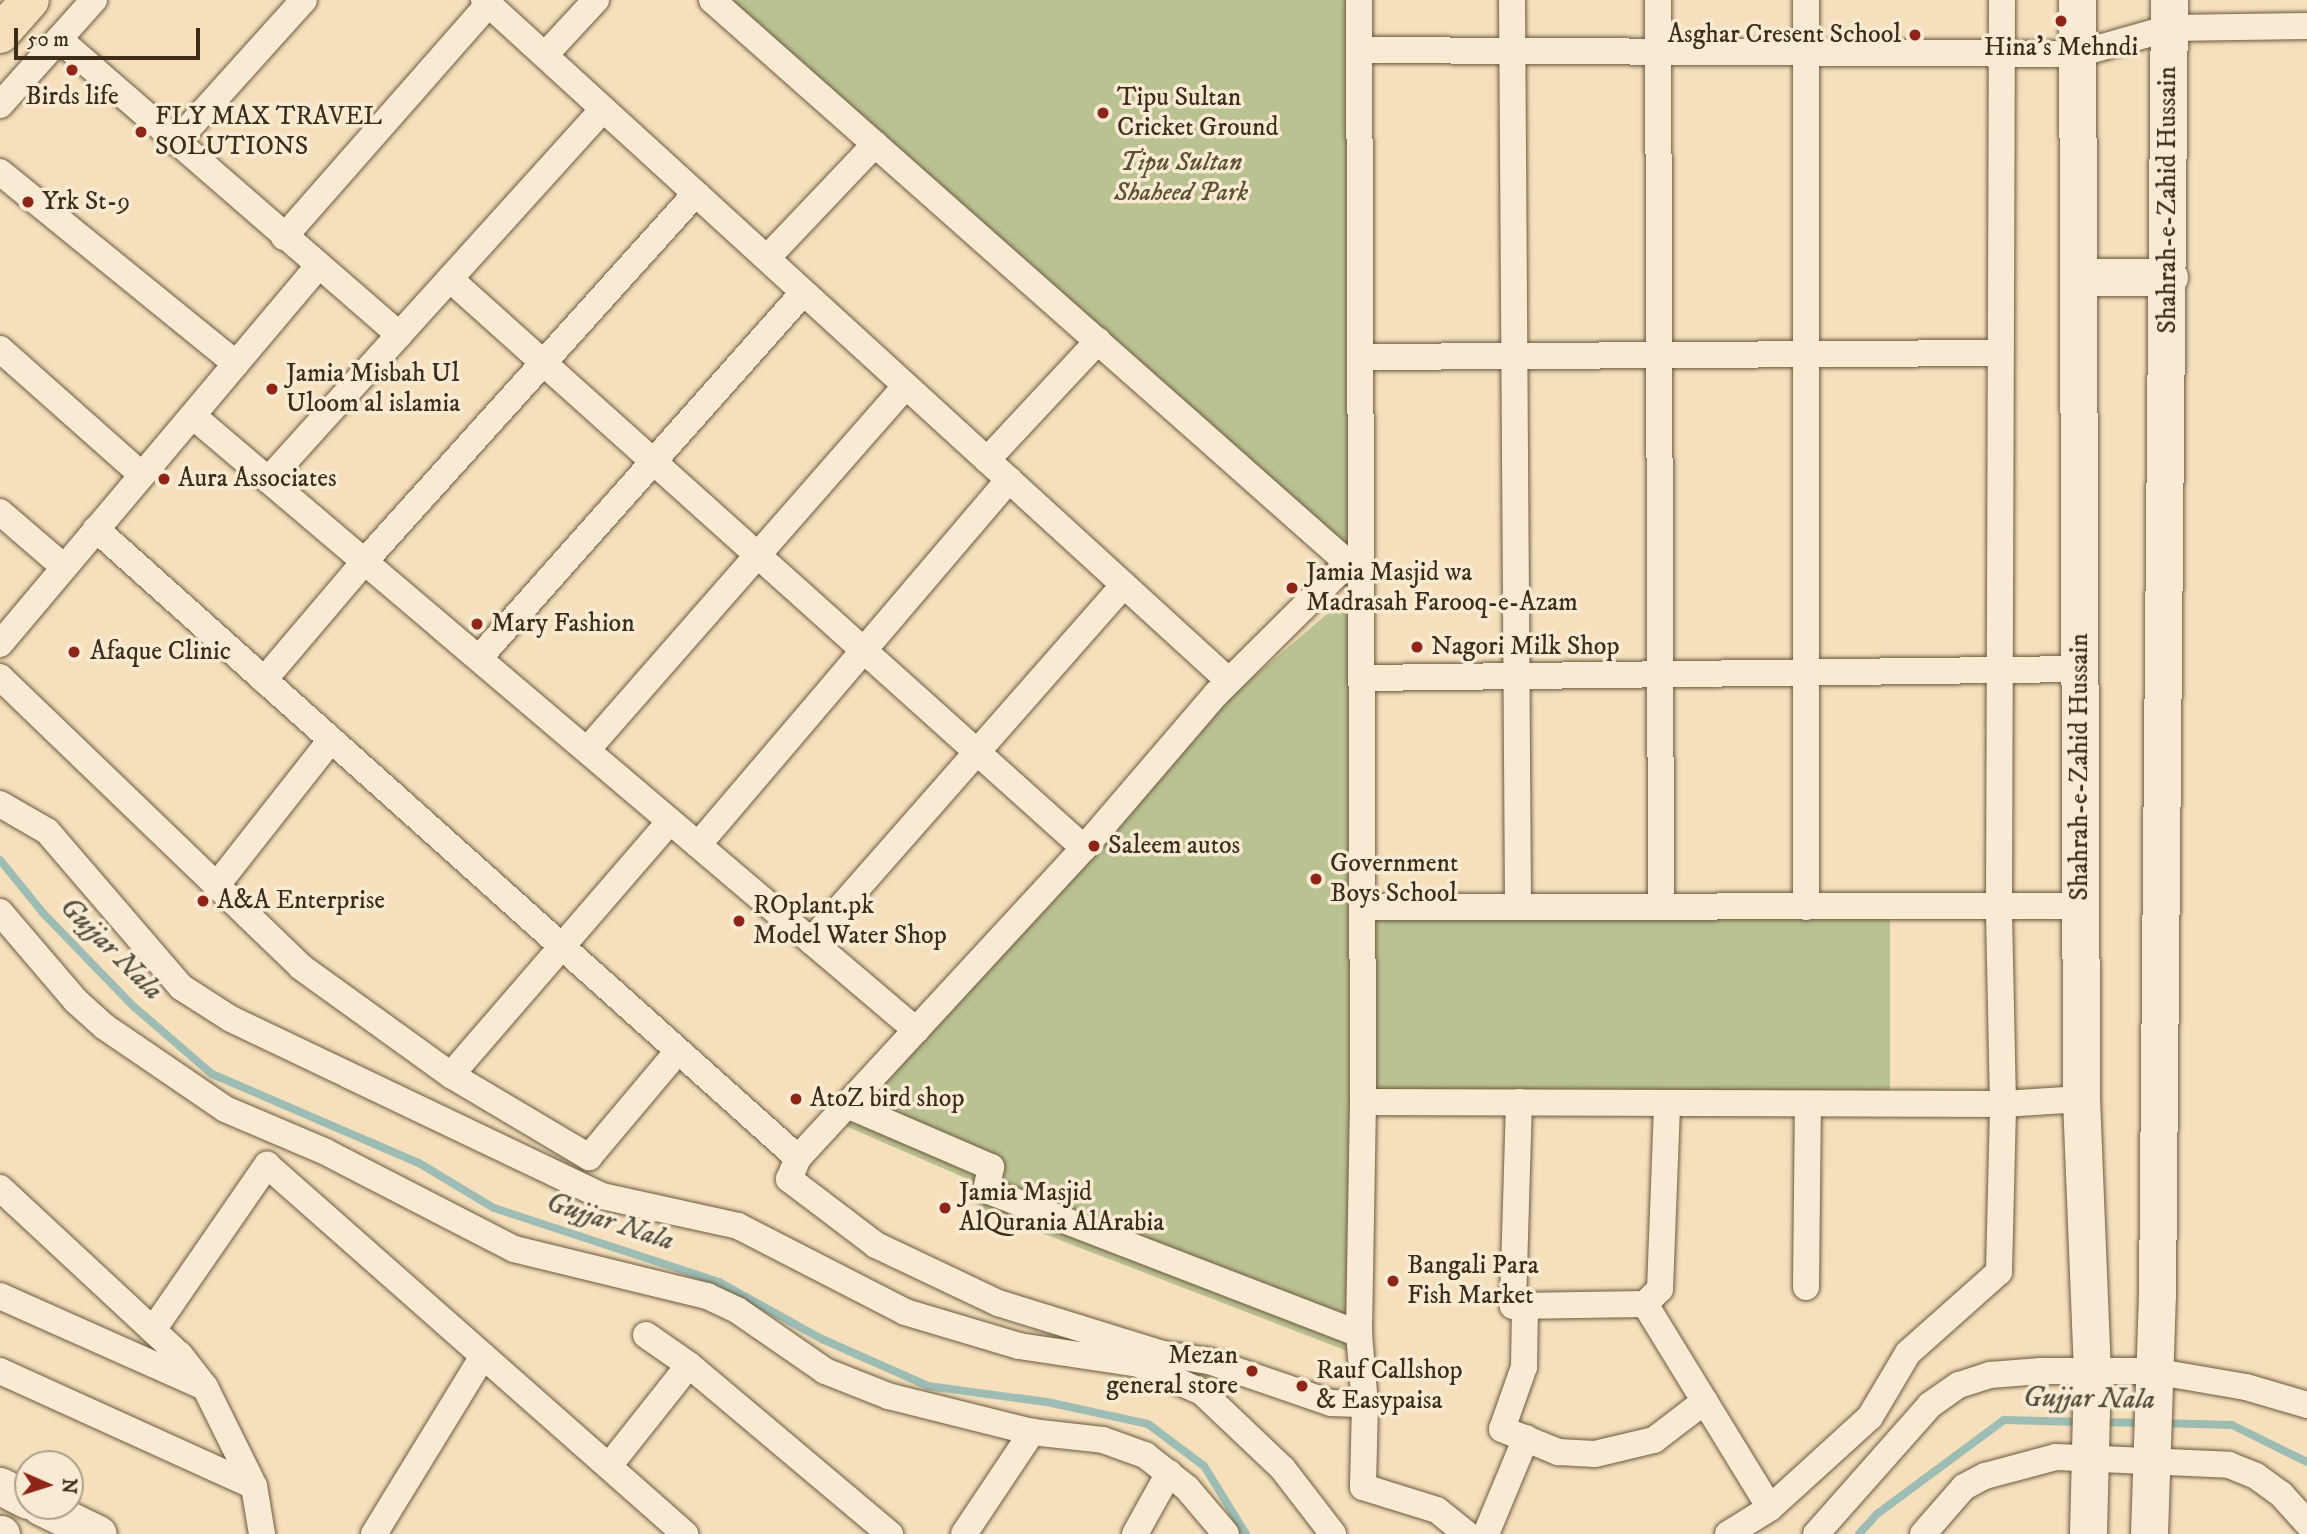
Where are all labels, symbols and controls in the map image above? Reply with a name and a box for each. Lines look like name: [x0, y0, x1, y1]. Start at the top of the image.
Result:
marker: Hina's Mehndi: [2053, 13, 2069, 29]
scale bar: [18, 14, 203, 58]
place label: Asghar Cresent School: [1667, 19, 1901, 51]
text: 50 m: [27, 27, 69, 53]
marker: Asghar Cresent School: [1907, 27, 1923, 43]
place label: Hina's Mehndi: [1984, 32, 2138, 64]
marker: Birds life: [64, 62, 80, 78]
street label: Shahrah-e-Zahid Hussain: [2152, 66, 2184, 334]
place label: Birds life: [25, 81, 119, 113]
place label: Tipu Sultan Cricket Ground: [1117, 82, 1279, 144]
place label: FLY MAX TRAVEL SOLUTIONS: [155, 101, 382, 162]
marker: Tipu Sultan Cricket Ground: [1095, 105, 1111, 121]
marker: FLY MAX TRAVEL SOLUTIONS: [133, 124, 149, 140]
park label: Tipu Sultan Shaheed Park: [1114, 147, 1248, 208]
place label: Yrk St-9: [42, 186, 130, 218]
marker: Yrk St-9: [20, 194, 36, 210]
place label: Jamia Misbah Ul Uloom al islamia: [286, 358, 460, 420]
marker: Jamia Misbah Ul Uloom al islamia: [264, 381, 280, 397]
place label: Aura Associates: [178, 463, 337, 495]
marker: Aura Associates: [156, 471, 172, 487]
place label: Jamia Masjid wa Madrasah Farooq-e-Azam: [1306, 557, 1578, 618]
marker: Jamia Masjid wa Madrasah Farooq-e-Azam: [1284, 580, 1300, 596]
place label: Mary Fashion: [491, 608, 635, 640]
marker: Mary Fashion: [469, 616, 485, 632]
place label: Nagori Milk Shop: [1431, 631, 1620, 663]
street label: Shahrah-e-Zahid Hussain: [2064, 633, 2096, 901]
place label: Afaque Clinic: [90, 636, 231, 668]
marker: Nagori Milk Shop: [1409, 639, 1425, 655]
marker: Afaque Clinic: [64, 642, 84, 662]
place label: Saleem autos: [1108, 830, 1240, 862]
marker: Saleem autos: [1086, 838, 1102, 854]
place label: Government Boys School: [1330, 848, 1458, 910]
marker: Government Boys School: [1308, 871, 1324, 887]
place label: A&A Enterprise: [217, 885, 385, 917]
place label: ROplant.pk Model Water Shop: [753, 890, 947, 951]
water label: Gujjar Nala: [53, 891, 169, 1007]
marker: A&A Enterprise: [195, 893, 211, 909]
marker: ROplant.pk Model Water Shop: [731, 913, 747, 929]
place label: AtoZ bird shop: [810, 1083, 965, 1115]
marker: AtoZ bird shop: [788, 1091, 804, 1107]
place label: Jamia Masjid AlQurania AlArabia: [959, 1177, 1164, 1238]
water label: Gujjar Nala: [542, 1186, 678, 1258]
marker: Jamia Masjid AlQurania AlArabia: [937, 1200, 953, 1216]
place label: Bangali Para Fish Market: [1407, 1250, 1539, 1312]
marker: Bangali Para Fish Market: [1385, 1273, 1401, 1289]
place label: Mezan general store: [1106, 1340, 1238, 1402]
place label: Rauf Callshop & Easypaisa: [1316, 1355, 1463, 1416]
marker: Mezan general store: [1244, 1363, 1260, 1379]
marker: Rauf Callshop & Easypaisa: [1294, 1378, 1310, 1394]
water label: Gujjar Nala: [2023, 1381, 2155, 1417]
north arrow: [14, 1450, 84, 1520]
text: N: [57, 1478, 80, 1494]

